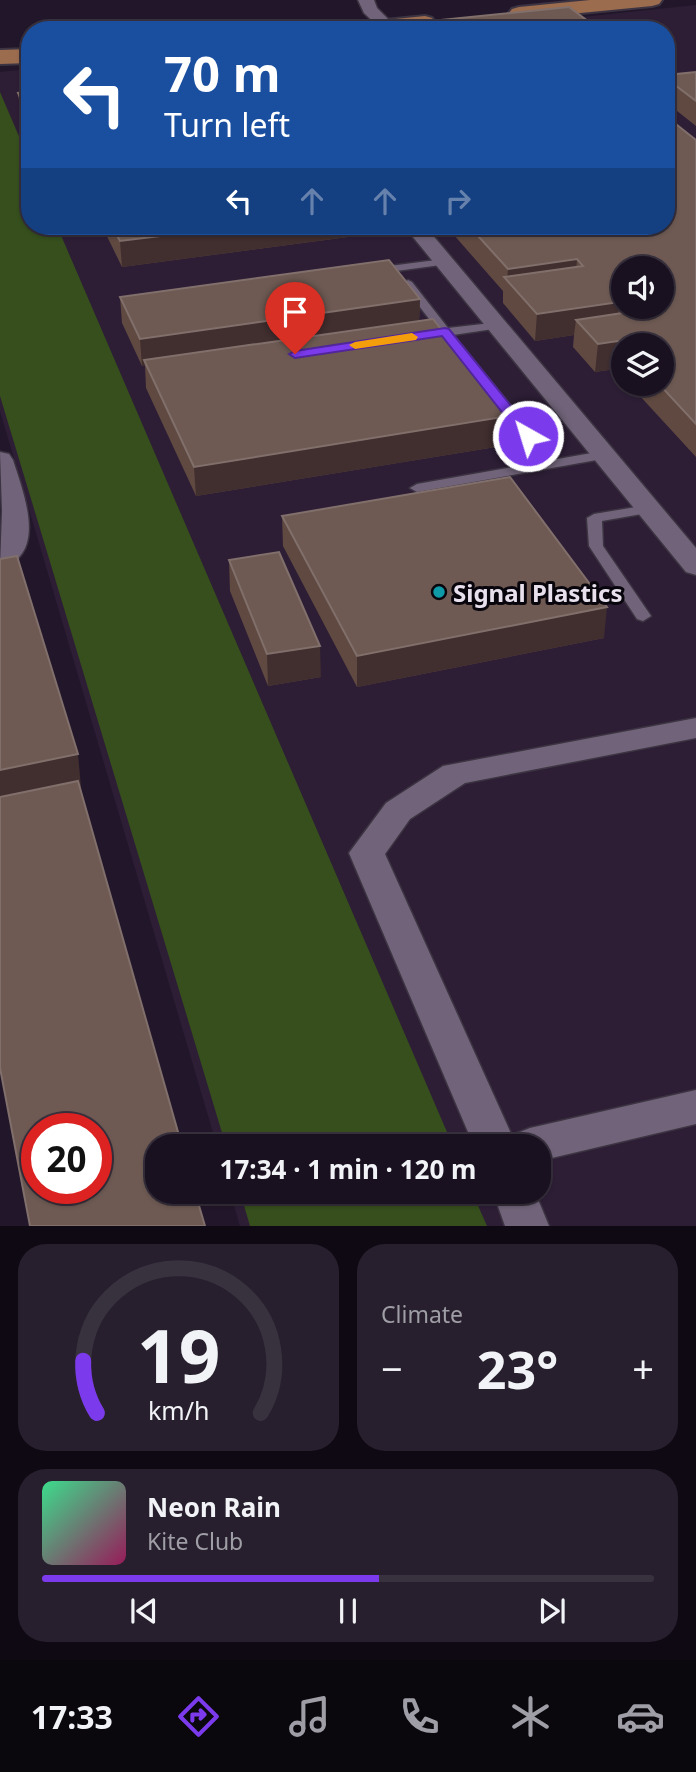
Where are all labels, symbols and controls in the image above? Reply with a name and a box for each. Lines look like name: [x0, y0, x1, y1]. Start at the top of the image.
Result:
text: 70 m: [164, 40, 281, 106]
icon: left: [49, 49, 140, 140]
text: Turn left: [164, 103, 290, 146]
icon: left: [220, 182, 258, 220]
icon: ahead: [293, 182, 331, 220]
icon: ahead: [366, 182, 404, 220]
icon: right: [439, 182, 477, 220]
map controls: [611, 256, 674, 396]
button: sound: [611, 256, 674, 319]
pin: [265, 282, 325, 354]
icon: arrive: [276, 293, 314, 331]
button: layers: [611, 333, 674, 396]
position arrow: [491, 399, 565, 473]
place label: Signal Plastics: [453, 576, 622, 609]
marker: Signal Plastics: [431, 584, 447, 600]
speed limit sign: 20: [21, 1113, 112, 1204]
text: 17:34 · 1 min · 120 m: [220, 1151, 476, 1187]
text: Climate: [381, 1298, 463, 1330]
text: 19: [137, 1306, 220, 1405]
text: 23°: [477, 1333, 558, 1404]
text: −: [381, 1342, 403, 1394]
text: +: [632, 1342, 654, 1394]
text: km/h: [148, 1393, 209, 1427]
text: Neon Rain: [147, 1489, 281, 1525]
text: Kite Club: [147, 1525, 243, 1557]
icon: previous: [125, 1592, 163, 1630]
icon: pause: [329, 1592, 367, 1630]
icon: next: [533, 1592, 571, 1630]
icon: directions: [174, 1692, 223, 1741]
icon: music: [285, 1692, 334, 1741]
icon: phone: [395, 1692, 444, 1741]
icon: climate: [506, 1692, 555, 1741]
icon: car: [616, 1692, 665, 1741]
text: 17:33: [31, 1695, 113, 1738]

